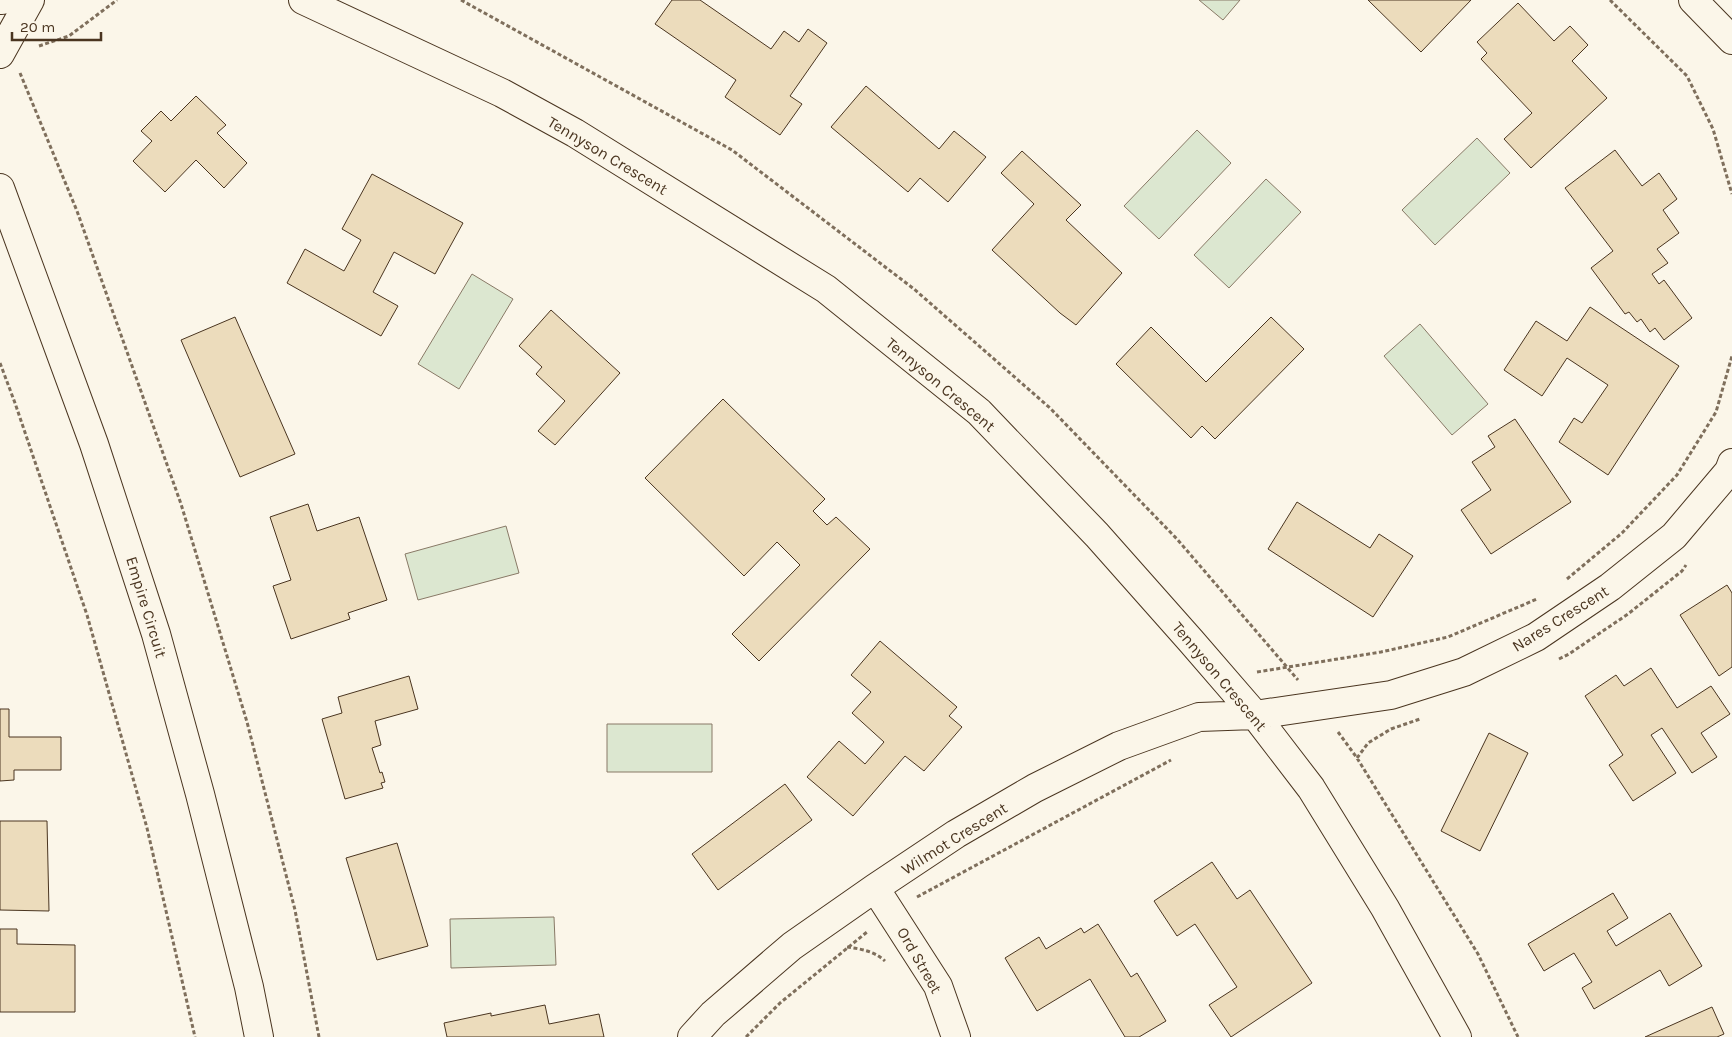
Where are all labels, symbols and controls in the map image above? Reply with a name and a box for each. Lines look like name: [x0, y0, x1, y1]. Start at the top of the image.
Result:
scale bar: [12, 10, 101, 42]
text: 20 m: [20, 18, 55, 36]
street label: Tennyson Crescent: [544, 112, 671, 199]
street label: Tennyson Crescent: [882, 333, 999, 436]
street label: Empire Circuit: [122, 554, 171, 660]
street label: Nares Crescent: [1508, 581, 1612, 656]
street label: Tennyson Crescent: [1168, 618, 1271, 735]
street label: Wilmot Crescent: [898, 798, 1011, 879]
street label: Ord Street: [893, 924, 946, 997]

